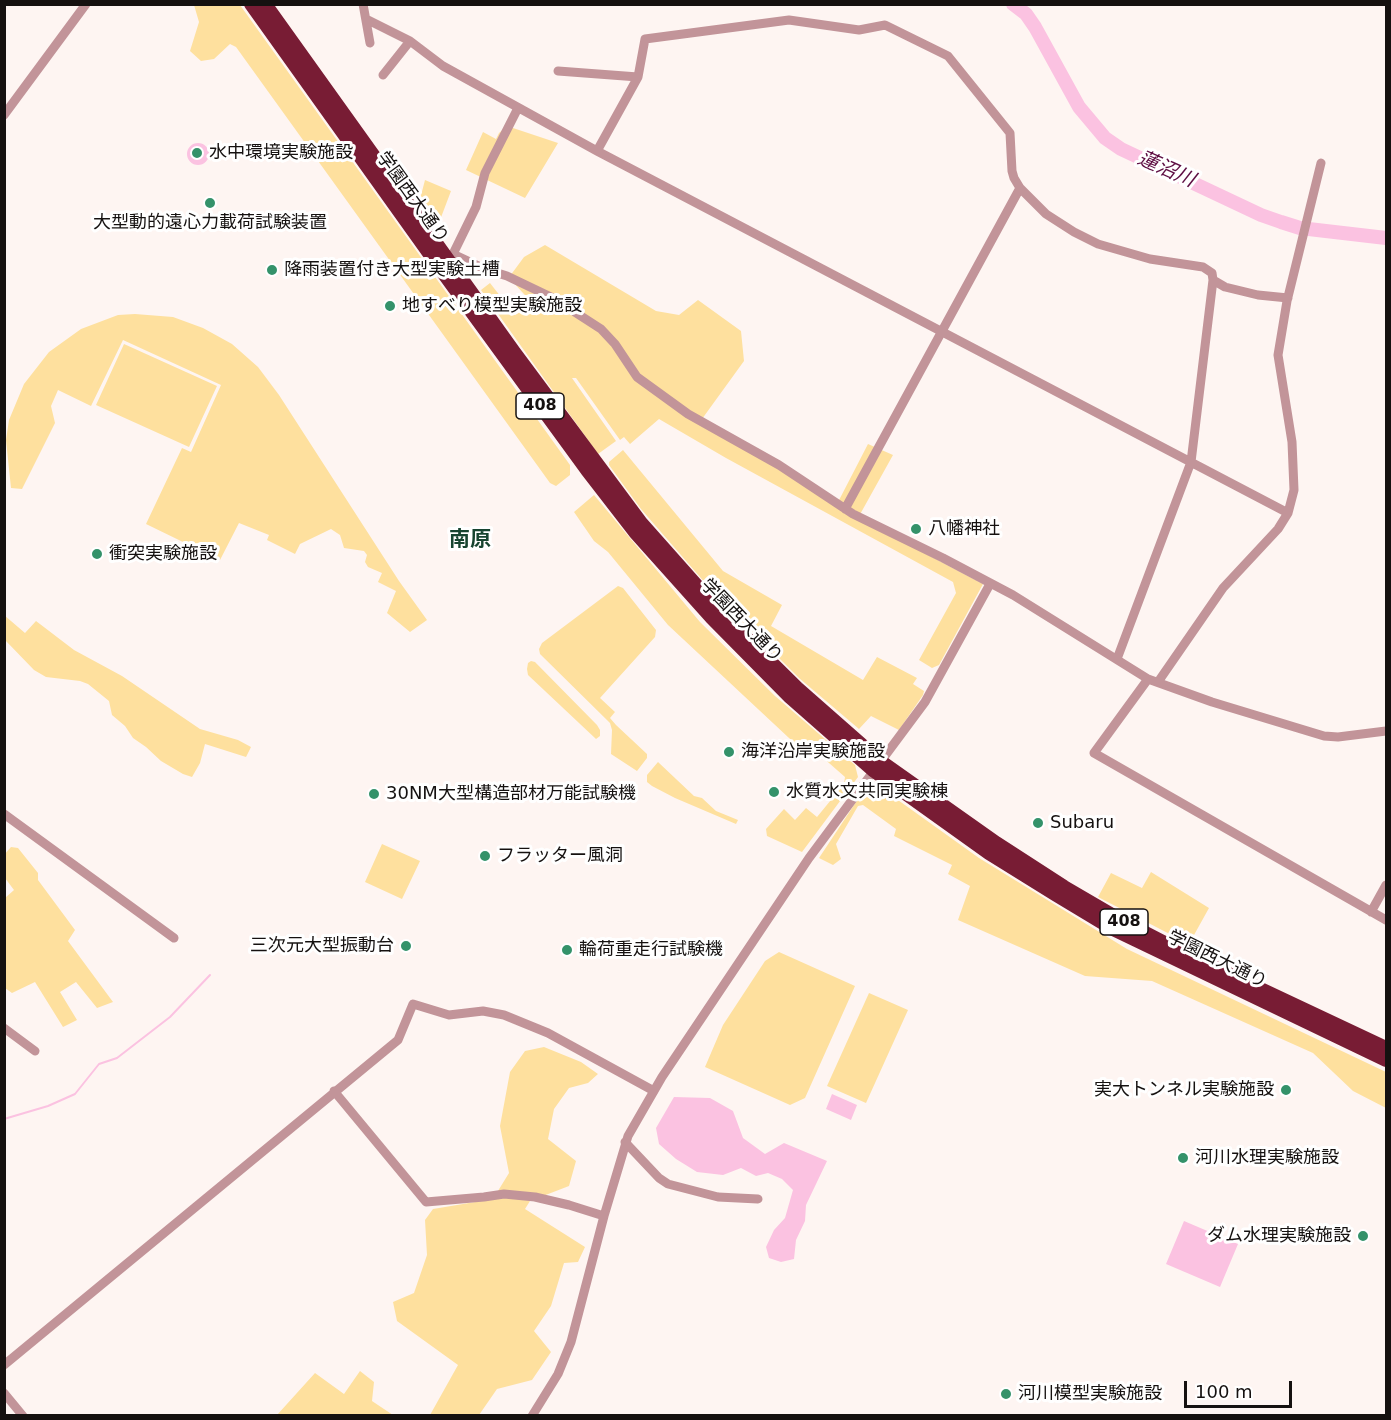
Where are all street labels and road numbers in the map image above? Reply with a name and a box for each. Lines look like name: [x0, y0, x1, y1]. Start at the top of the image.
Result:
street label: 学園西大通り: [372, 148, 452, 248]
road number: 408: [516, 393, 564, 419]
street label: 学園西大通り: [696, 575, 786, 667]
road number: 408: [1100, 909, 1148, 935]
street label: 学園西大通り: [1164, 927, 1270, 993]

